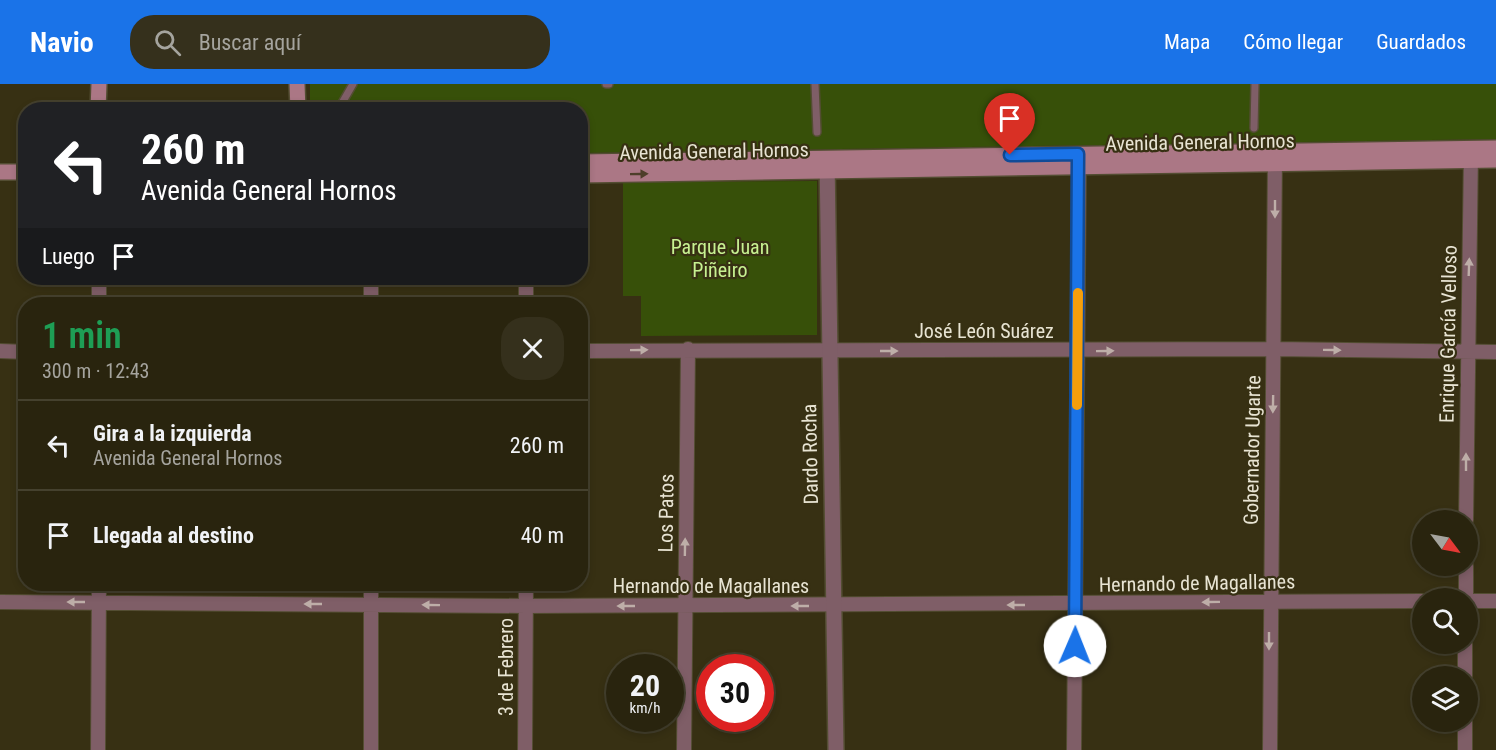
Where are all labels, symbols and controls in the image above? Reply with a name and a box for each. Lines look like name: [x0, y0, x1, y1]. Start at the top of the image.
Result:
search box: [130, 15, 550, 69]
text: Navio: [30, 26, 94, 59]
icon: search: [151, 26, 184, 59]
text: Buscar aquí: [199, 30, 301, 55]
text: Mapa: [1164, 30, 1210, 54]
text: Cómo llegar: [1243, 30, 1343, 54]
text: Guardados: [1376, 30, 1466, 54]
pin: [984, 93, 1035, 155]
icon: arrive: [993, 102, 1026, 135]
text: 260 m: [141, 125, 246, 174]
icon: left: [42, 126, 120, 204]
street label: Avenida General Hornos: [1105, 128, 1295, 156]
street label: Avenida General Hornos: [619, 137, 809, 165]
one-way arrow: [629, 169, 648, 179]
text: Avenida General Hornos: [141, 175, 397, 207]
one-way arrow: [1270, 200, 1280, 219]
park label: Parque Juan Piñeiro: [671, 235, 769, 282]
icon: arrive: [107, 240, 140, 273]
text: Luego: [42, 244, 95, 269]
street label: Enrique García Velloso: [1434, 245, 1462, 423]
one-way arrow: [1464, 258, 1473, 277]
text: 1 min: [42, 315, 122, 357]
button: close: [501, 317, 564, 380]
street label: José León Suárez: [914, 319, 1054, 343]
one-way arrow: [629, 345, 648, 355]
one-way arrow: [1322, 345, 1341, 355]
one-way arrow: [879, 346, 898, 356]
one-way arrow: [1095, 346, 1114, 356]
text: 300 m · 12:43: [42, 359, 149, 383]
street label: Gobernador Ugarte: [1239, 375, 1265, 525]
one-way arrow: [1268, 395, 1277, 414]
street label: Dardo Rocha: [797, 404, 823, 504]
text: Gira a la izquierda: [93, 421, 252, 446]
icon: left: [42, 429, 75, 462]
text: 260 m: [510, 433, 564, 458]
text: Avenida General Hornos: [93, 446, 282, 470]
one-way arrow: [1461, 453, 1471, 472]
street label: Los Patos: [653, 473, 679, 553]
north arrow: [1412, 510, 1478, 576]
map controls: [1412, 510, 1478, 732]
icon: arrive: [42, 519, 75, 552]
text: Llegada al destino: [93, 523, 254, 548]
text: 40 m: [521, 523, 564, 548]
one-way arrow: [680, 538, 690, 557]
street label: Hernando de Magallanes: [1099, 569, 1295, 597]
street label: Hernando de Magallanes: [613, 574, 809, 598]
button: search: [1412, 588, 1478, 654]
one-way arrow: [66, 597, 85, 607]
one-way arrow: [1201, 598, 1220, 607]
one-way arrow: [303, 599, 322, 609]
one-way arrow: [421, 600, 440, 610]
one-way arrow: [1006, 600, 1025, 610]
one-way arrow: [616, 601, 635, 611]
one-way arrow: [790, 601, 809, 611]
position arrow: [1043, 614, 1107, 678]
street label: 3 de Febrero: [494, 618, 518, 716]
one-way arrow: [1264, 632, 1274, 651]
speed limit sign: 30: [696, 654, 774, 732]
button: layers: [1412, 666, 1478, 732]
text: 20: [630, 668, 660, 703]
text: km/h: [630, 699, 660, 717]

